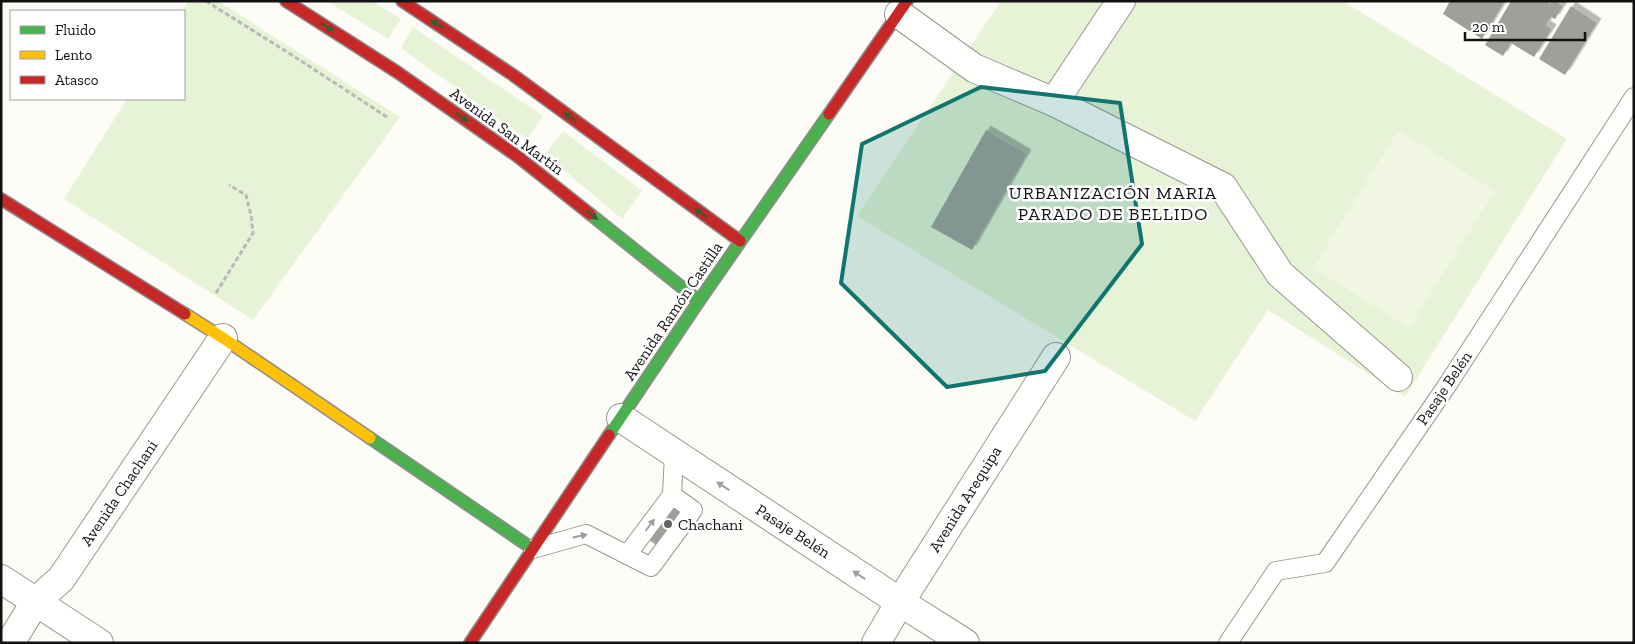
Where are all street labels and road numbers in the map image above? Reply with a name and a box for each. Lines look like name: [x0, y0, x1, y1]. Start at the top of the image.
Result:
street label: Avenida San Martín: [446, 83, 568, 179]
street label: Avenida Ramón Castilla: [620, 238, 727, 384]
street label: Pasaje Belén: [1412, 347, 1476, 428]
street label: Avenida Chachani: [77, 436, 162, 550]
street label: Avenida Arequipa: [925, 442, 1005, 556]
street label: Pasaje Belén: [752, 500, 834, 563]

